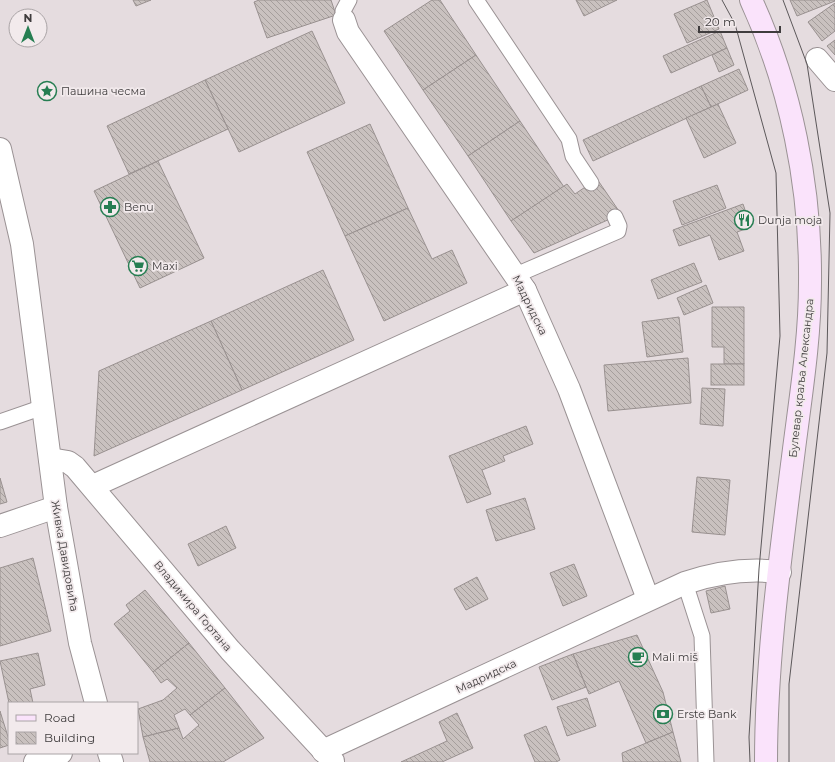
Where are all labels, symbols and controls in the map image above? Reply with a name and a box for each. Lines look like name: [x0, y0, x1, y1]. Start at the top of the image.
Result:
north arrow: [8, 8, 48, 48]
scale bar: [699, 8, 780, 34]
text: N: [24, 11, 32, 25]
text: 20 m: [705, 14, 736, 29]
place icon: Пашина чесма: [36, 80, 58, 102]
place label: Пашина чесма: [61, 84, 146, 98]
pharmacy icon: Benu: [99, 196, 121, 218]
place label: Benu: [124, 200, 154, 214]
restaurant icon: Dunja moja: [733, 209, 755, 231]
place label: Dunja moja: [758, 213, 822, 227]
supermarket icon: Maxi: [127, 255, 149, 277]
place label: Maxi: [152, 259, 178, 273]
street label: Мадридска: [509, 273, 551, 337]
street label: Булевар краља Александра: [786, 298, 816, 458]
street label: Живка Давидовића: [48, 499, 82, 613]
street label: Владимира Гортана: [151, 558, 235, 654]
cafe icon: Mali miš: [627, 646, 649, 668]
place label: Mali miš: [652, 650, 698, 664]
street label: Мадридска: [453, 656, 519, 696]
legend: [8, 702, 138, 754]
bank icon: Erste Bank: [652, 703, 674, 725]
place label: Erste Bank: [677, 707, 737, 721]
text: Road: [44, 710, 75, 725]
text: Building: [44, 730, 95, 745]

